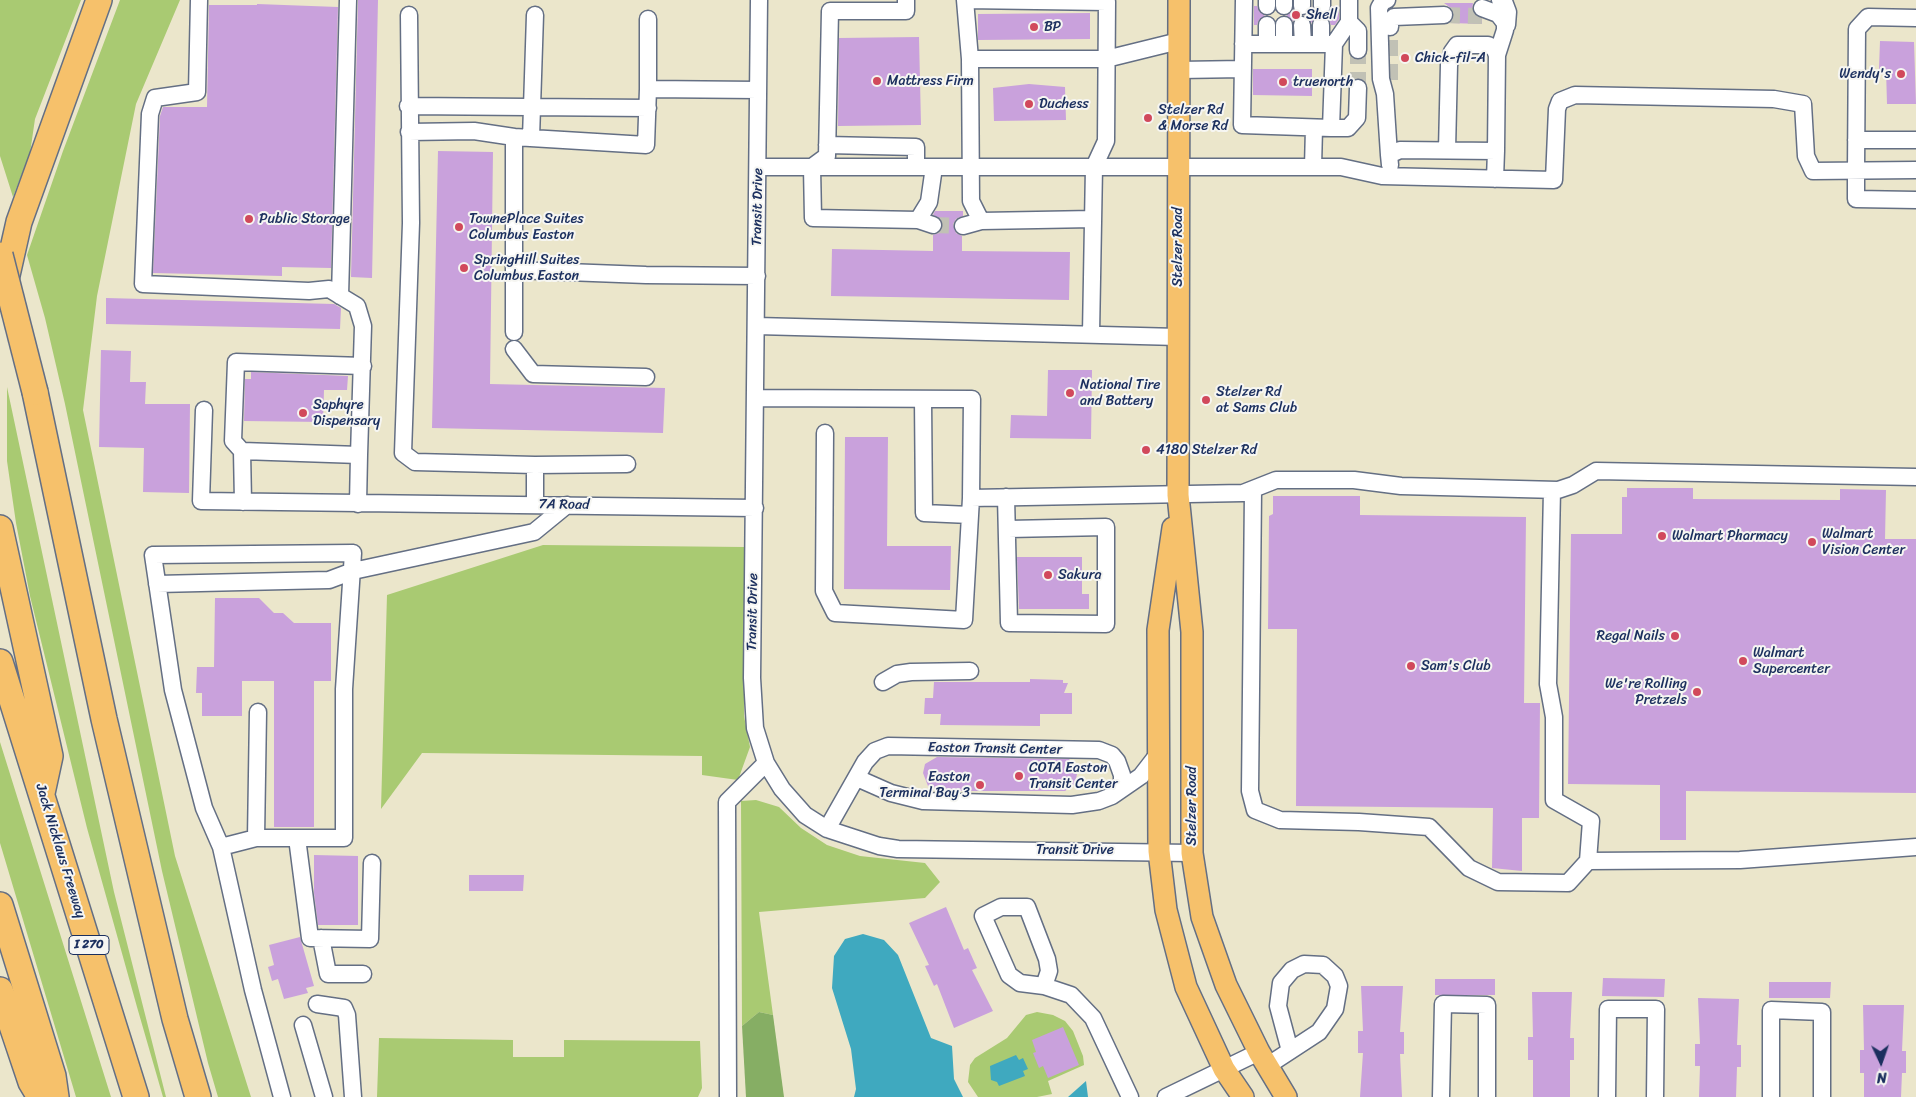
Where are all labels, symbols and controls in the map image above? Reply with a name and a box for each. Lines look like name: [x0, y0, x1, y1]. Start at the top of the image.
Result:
place label: Shell: [1306, 7, 1337, 23]
marker: Shell: [1290, 9, 1302, 21]
place label: BP: [1044, 19, 1061, 35]
marker: BP: [1028, 21, 1040, 33]
place label: Chick-fil-A: [1415, 50, 1486, 66]
marker: Chick-fil-A: [1399, 52, 1411, 64]
place label: Wendy's: [1839, 66, 1891, 82]
marker: Wendy's: [1895, 68, 1907, 80]
place label: Mattress Firm: [887, 73, 974, 89]
place label: truenorth: [1293, 74, 1353, 90]
marker: Mattress Firm: [871, 75, 883, 87]
marker: truenorth: [1277, 76, 1289, 88]
place label: Duchess: [1039, 96, 1089, 112]
marker: Duchess: [1023, 98, 1035, 110]
place label: Stelzer Rd & Morse Rd: [1158, 102, 1228, 134]
marker: Stelzer Rd & Morse Rd: [1142, 112, 1154, 124]
street label: Transit Drive: [749, 168, 767, 246]
street label: Stelzer Road: [1170, 207, 1186, 287]
place label: Public Storage: [259, 211, 350, 227]
place label: TownePlace Suites Columbus Easton: [469, 211, 584, 243]
marker: Public Storage: [243, 213, 255, 225]
marker: TownePlace Suites Columbus Easton: [453, 221, 465, 233]
place label: SpringHill Suites Columbus Easton: [474, 252, 579, 284]
marker: SpringHill Suites Columbus Easton: [458, 262, 470, 274]
place label: National Tire and Battery: [1080, 377, 1160, 410]
place label: Stelzer Rd at Sams Club: [1216, 384, 1297, 417]
marker: National Tire and Battery: [1064, 387, 1076, 399]
marker: Stelzer Rd at Sams Club: [1200, 394, 1212, 406]
place label: Saphyre Dispensary: [313, 397, 380, 430]
marker: Saphyre Dispensary: [297, 407, 309, 419]
place label: 4180 Stelzer Rd: [1156, 442, 1257, 458]
marker: 4180 Stelzer Rd: [1140, 444, 1152, 456]
street label: 7A Road: [538, 496, 590, 514]
place label: Walmart Vision Center: [1822, 526, 1905, 558]
place label: Walmart Pharmacy: [1672, 528, 1788, 544]
marker: Walmart Pharmacy: [1656, 530, 1668, 542]
marker: Walmart Vision Center: [1806, 536, 1818, 548]
place label: Sakura: [1058, 567, 1102, 583]
marker: Sakura: [1042, 569, 1054, 581]
street label: Transit Drive: [744, 573, 762, 651]
place label: Regal Nails: [1597, 628, 1665, 644]
marker: Regal Nails: [1669, 630, 1681, 642]
place label: Walmart Supercenter: [1753, 645, 1830, 678]
marker: Walmart Supercenter: [1737, 655, 1749, 667]
place label: Sam's Club: [1421, 658, 1491, 674]
marker: Sam's Club: [1405, 660, 1417, 672]
place label: We're Rolling Pretzels: [1605, 676, 1687, 709]
marker: We're Rolling Pretzels: [1691, 686, 1703, 698]
street label: Easton Transit Center: [928, 739, 1062, 759]
place label: COTA Easton Transit Center: [1029, 760, 1118, 792]
street label: Stelzer Road: [1184, 766, 1200, 846]
place label: Easton Terminal Bay 3: [879, 769, 970, 802]
marker: COTA Easton Transit Center: [1013, 770, 1025, 782]
marker: Easton Terminal Bay 3: [974, 779, 986, 791]
street label: Jack Nicklaus Freeway: [32, 782, 88, 920]
street label: Transit Drive: [1036, 842, 1114, 858]
road number: I 270: [69, 936, 109, 954]
north arrow: [1856, 1037, 1906, 1087]
text: N: [1876, 1065, 1887, 1090]

